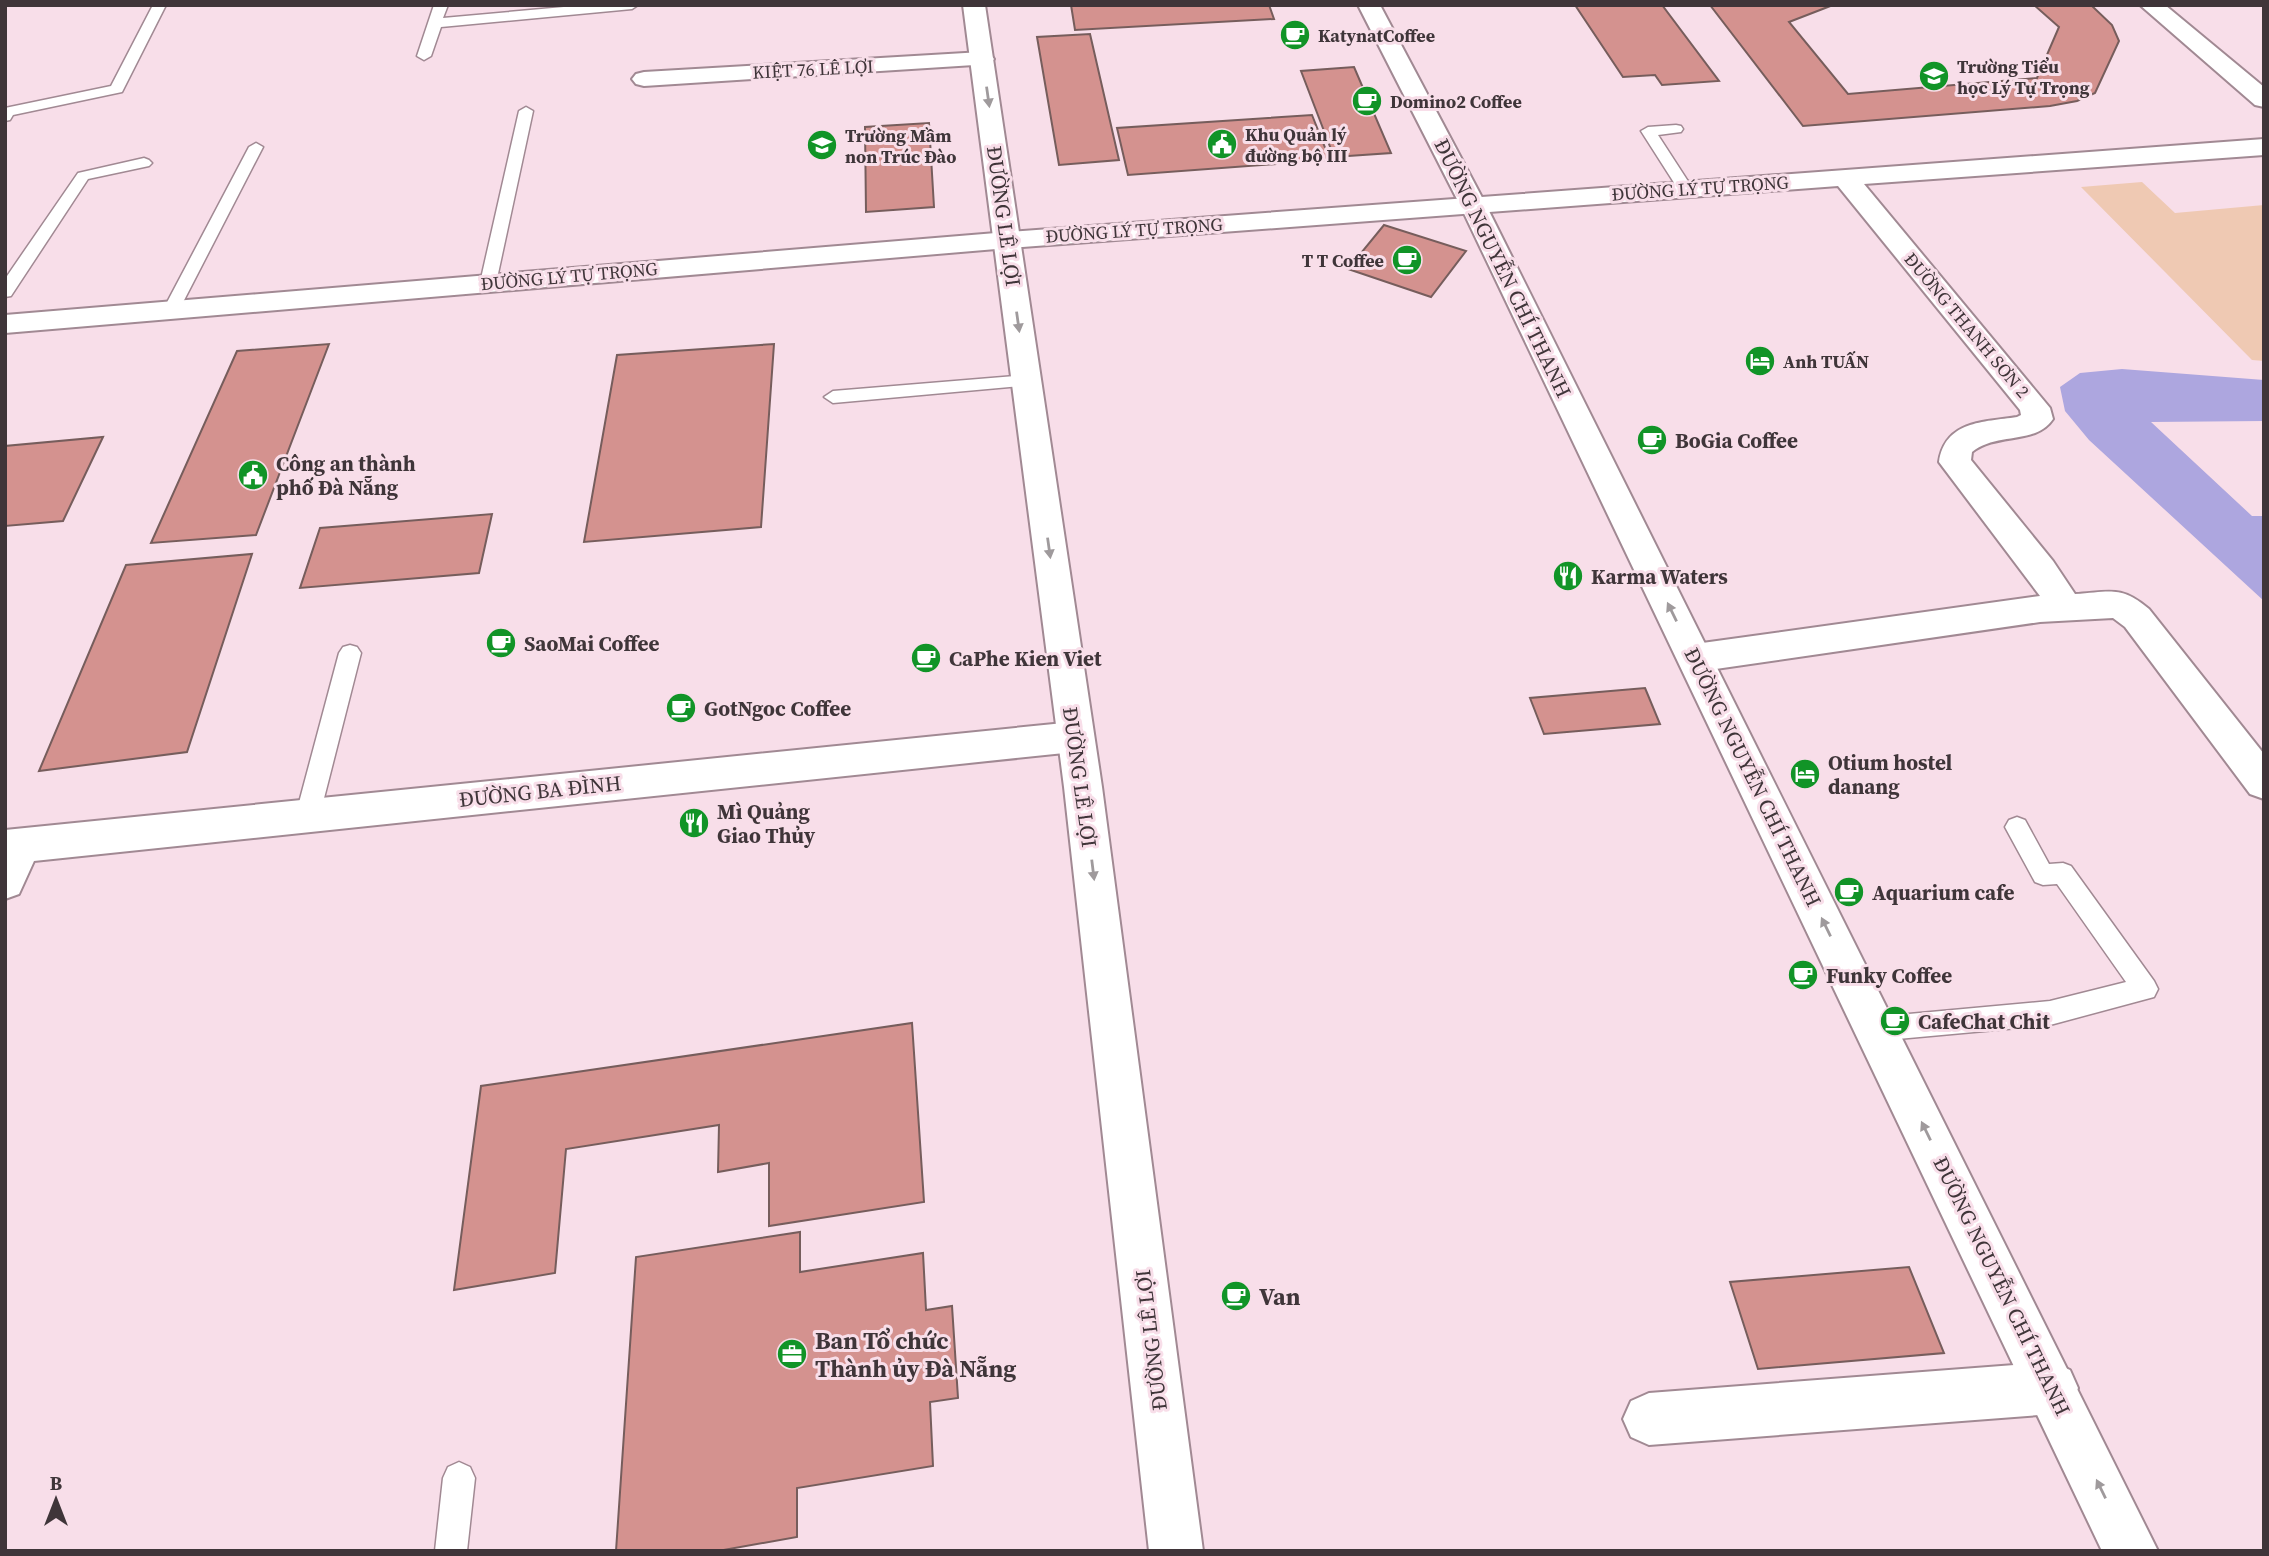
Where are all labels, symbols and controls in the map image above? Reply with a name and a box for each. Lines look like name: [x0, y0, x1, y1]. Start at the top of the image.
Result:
cafe icon: KatynatCoffee: [1278, 18, 1312, 52]
place label: KatynatCoffee: [1318, 23, 1435, 48]
street label: KIỆT 76 LÊ LỢI: [752, 53, 874, 85]
place label: Trường Tiểu học Lý Tự Trọng: [1957, 54, 2090, 100]
school or university icon: Trường Tiểu học Lý Tự Trọng: [1917, 59, 1951, 93]
cafe icon: Domino2 Coffee: [1350, 84, 1384, 118]
one-way arrow: [982, 86, 993, 108]
place label: Domino2 Coffee: [1390, 89, 1522, 114]
place label: Khu Quản lý đường bộ III: [1245, 122, 1348, 168]
place label: Trường Mầm non Trúc Đào: [845, 123, 956, 169]
public building icon: Khu Quản lý đường bộ III: [1205, 127, 1239, 161]
school or university icon: Trường Mầm non Trúc Đào: [805, 128, 839, 162]
street label: ĐƯỜNG NGUYỄN CHÍ THANH: [1427, 134, 1579, 402]
street label: ĐƯỜNG LÊ LỢI: [980, 144, 1028, 288]
street label: ĐƯỜNG LÝ TỰ TRỌNG: [1611, 169, 1789, 207]
street label: ĐƯỜNG LÝ TỰ TRỌNG: [1045, 211, 1223, 249]
cafe icon: T T Coffee: [1390, 243, 1424, 277]
street label: ĐƯỜNG THANH SƠN 2: [1899, 247, 2035, 403]
place label: T T Coffee: [1302, 248, 1384, 273]
street label: ĐƯỜNG LÝ TỰ TRỌNG: [479, 256, 659, 296]
one-way arrow: [1013, 312, 1024, 334]
hotel icon: Anh TUẤN: [1743, 344, 1777, 378]
place label: Anh TUẤN: [1783, 349, 1869, 374]
cafe icon: BoGia Coffee: [1635, 423, 1669, 457]
place label: BoGia Coffee: [1675, 426, 1798, 455]
place label: Công an thành phố Đà Nẵng: [276, 449, 416, 502]
public building icon: Công an thành phố Đà Nẵng: [236, 458, 270, 492]
one-way arrow: [1044, 537, 1055, 559]
restaurant icon: Karma Waters: [1551, 559, 1585, 593]
place label: Karma Waters: [1591, 562, 1728, 591]
one-way arrow: [1667, 602, 1678, 622]
cafe icon: SaoMai Coffee: [484, 626, 518, 660]
place label: SaoMai Coffee: [524, 629, 659, 658]
cafe icon: CaPhe Kien Viet: [909, 641, 943, 675]
street label: ĐƯỜNG NGUYỄN CHÍ THANH: [1677, 643, 1829, 911]
place label: CaPhe Kien Viet: [949, 644, 1102, 673]
cafe icon: GotNgoc Coffee: [664, 691, 698, 725]
place label: GotNgoc Coffee: [704, 694, 851, 723]
street label: ĐƯỜNG LÊ LỢI: [1056, 705, 1104, 849]
place label: Otium hostel danang: [1828, 748, 1953, 801]
hotel icon: Otium hostel danang: [1788, 757, 1822, 791]
street label: ĐƯỜNG BA ĐÌNH: [457, 768, 623, 814]
place label: Mì Quảng Giao Thủy: [717, 797, 816, 850]
restaurant icon: Mì Quảng Giao Thủy: [677, 806, 711, 840]
one-way arrow: [1088, 860, 1099, 882]
cafe icon: Aquarium cafe: [1832, 875, 1866, 909]
place label: Aquarium cafe: [1872, 878, 2015, 907]
one-way arrow: [1821, 917, 1832, 937]
cafe icon: Funky Coffee: [1786, 958, 1820, 992]
place label: Funky Coffee: [1826, 961, 1952, 990]
cafe icon: CafeChat Chit: [1878, 1004, 1912, 1038]
place label: CafeChat Chit: [1918, 1007, 2050, 1036]
one-way arrow: [1921, 1121, 1932, 1141]
street label: ĐƯỜNG NGUYỄN CHÍ THANH: [1926, 1152, 2078, 1420]
street label: ĐƯỜNG LÊ LỢI: [1128, 1268, 1174, 1412]
cafe icon: Van: [1219, 1279, 1253, 1313]
place label: Van: [1259, 1280, 1301, 1313]
place label: Ban Tổ chức Thành ủy Đà Nẵng: [815, 1324, 1016, 1385]
office icon: Ban Tổ chức Thành ủy Đà Nẵng: [775, 1337, 809, 1371]
north arrow: [21, 1465, 91, 1535]
text: B: [50, 1470, 62, 1496]
one-way arrow: [2096, 1479, 2107, 1499]

